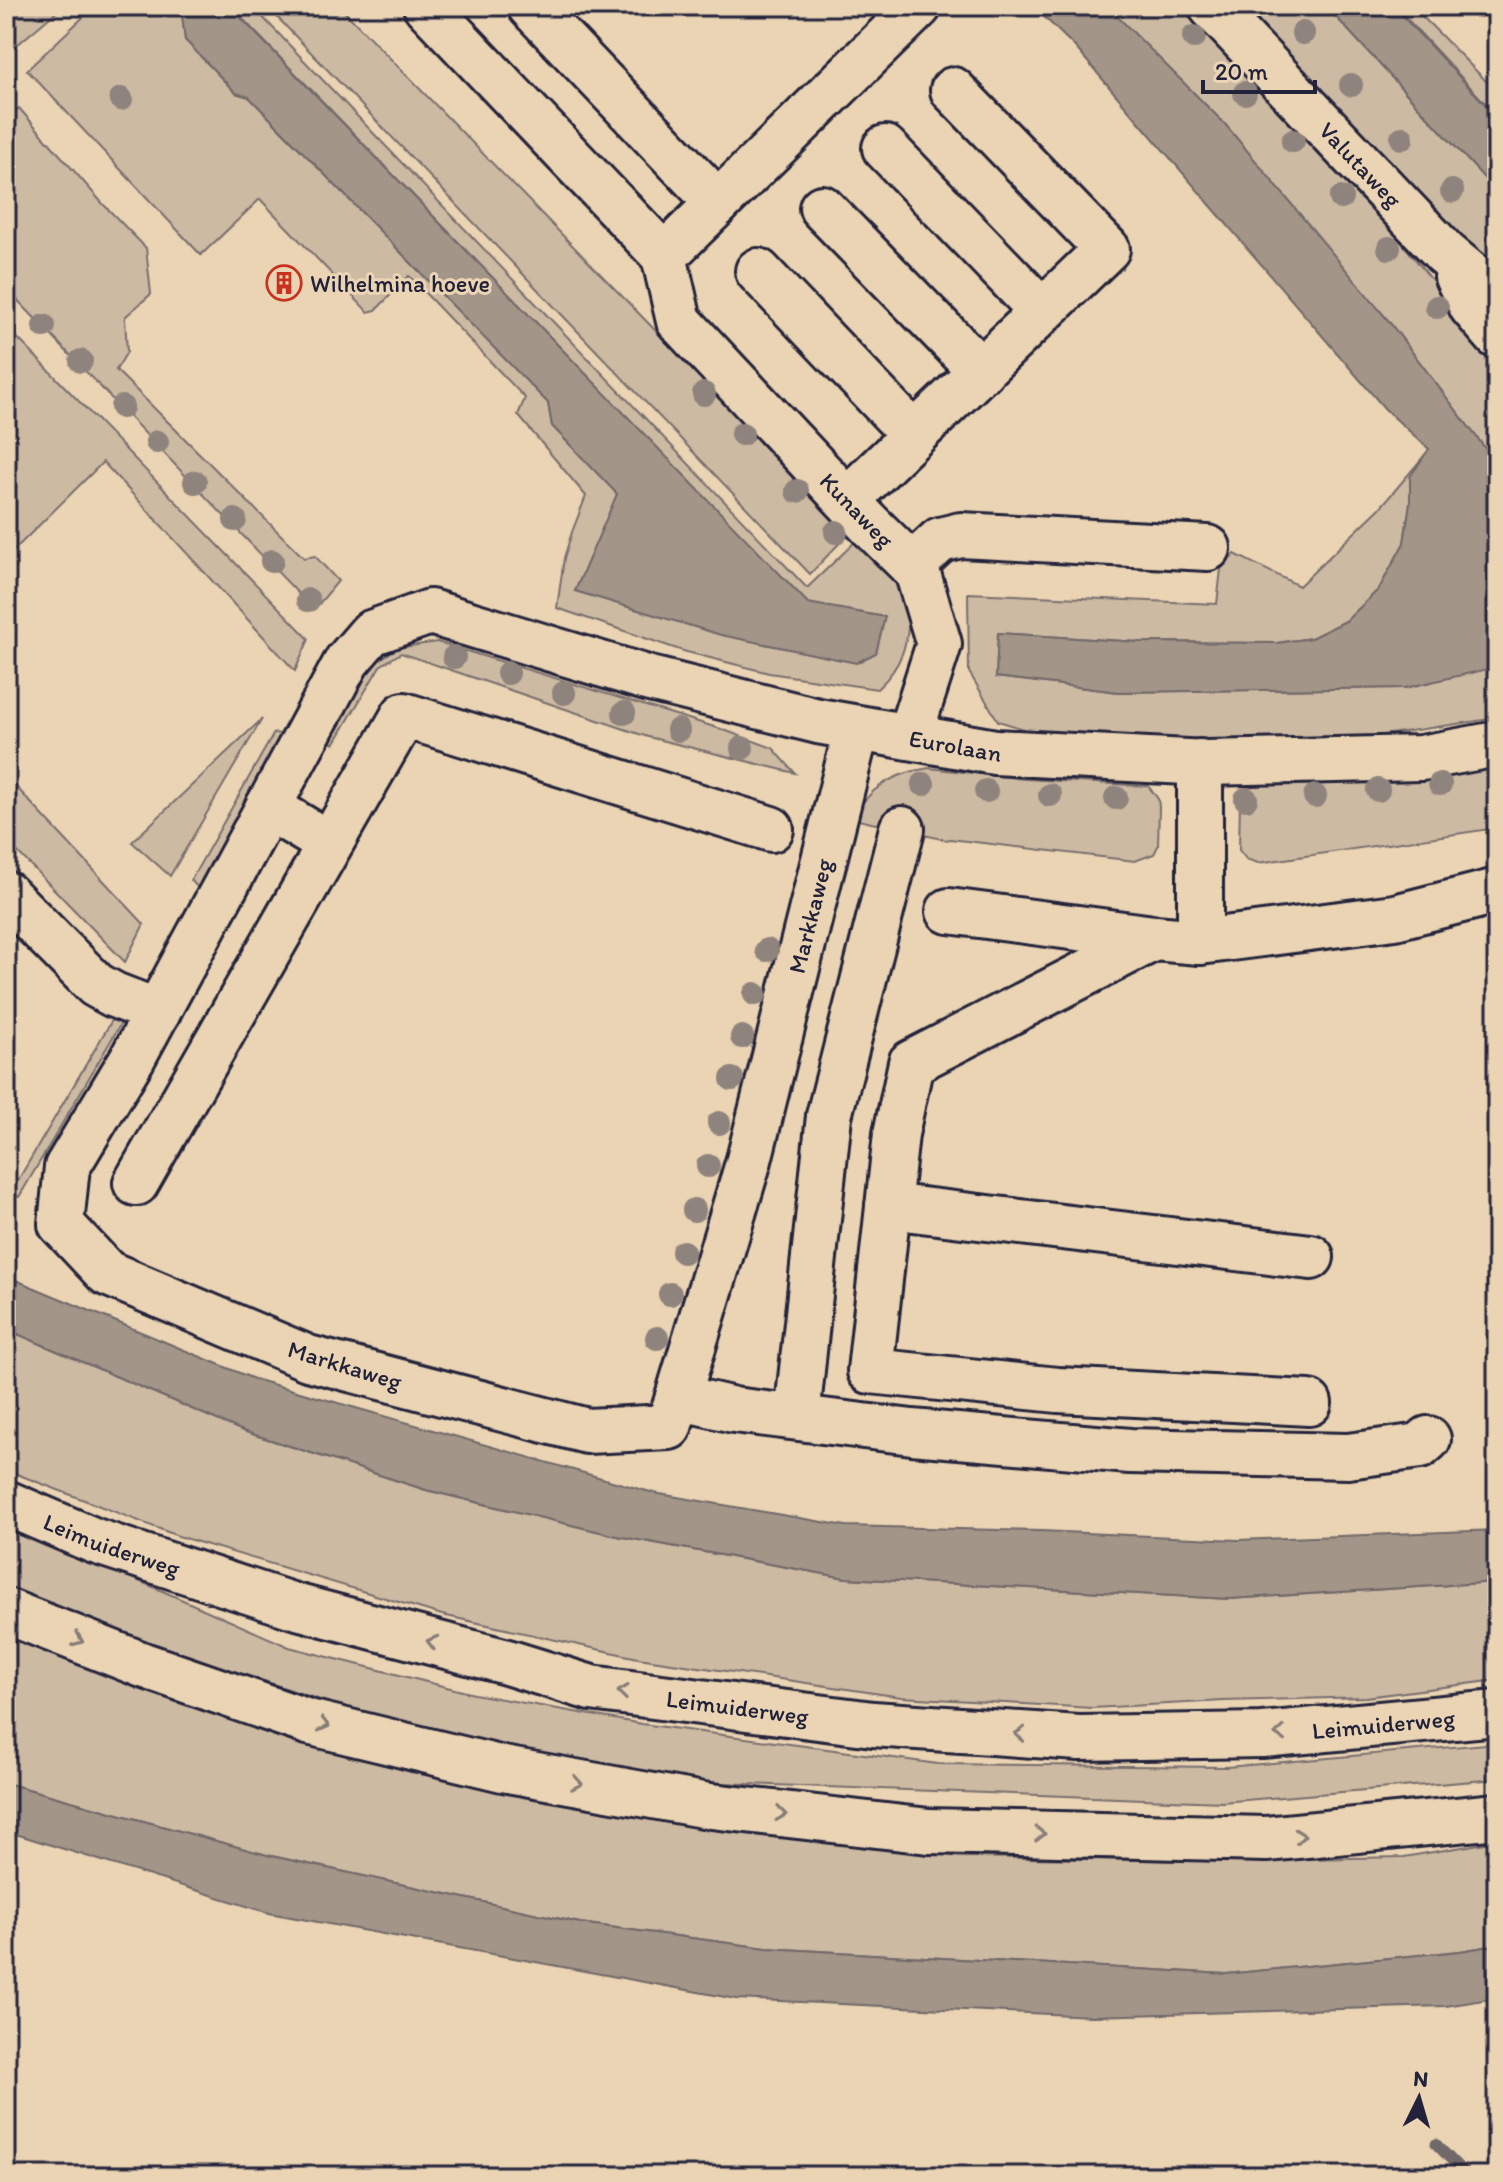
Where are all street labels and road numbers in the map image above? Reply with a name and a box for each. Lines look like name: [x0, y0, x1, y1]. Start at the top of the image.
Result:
street label: Valutaweg: [1314, 115, 1409, 214]
street label: Kunaweg: [814, 466, 901, 554]
street label: Eurolaan: [907, 723, 1005, 768]
street label: Markkaweg: [782, 855, 838, 976]
street label: Markkaweg: [285, 1334, 406, 1396]
street label: Leimuiderweg: [39, 1506, 185, 1583]
street label: Leimuiderweg: [665, 1683, 811, 1730]
street label: Leimuiderweg: [1311, 1702, 1457, 1745]

